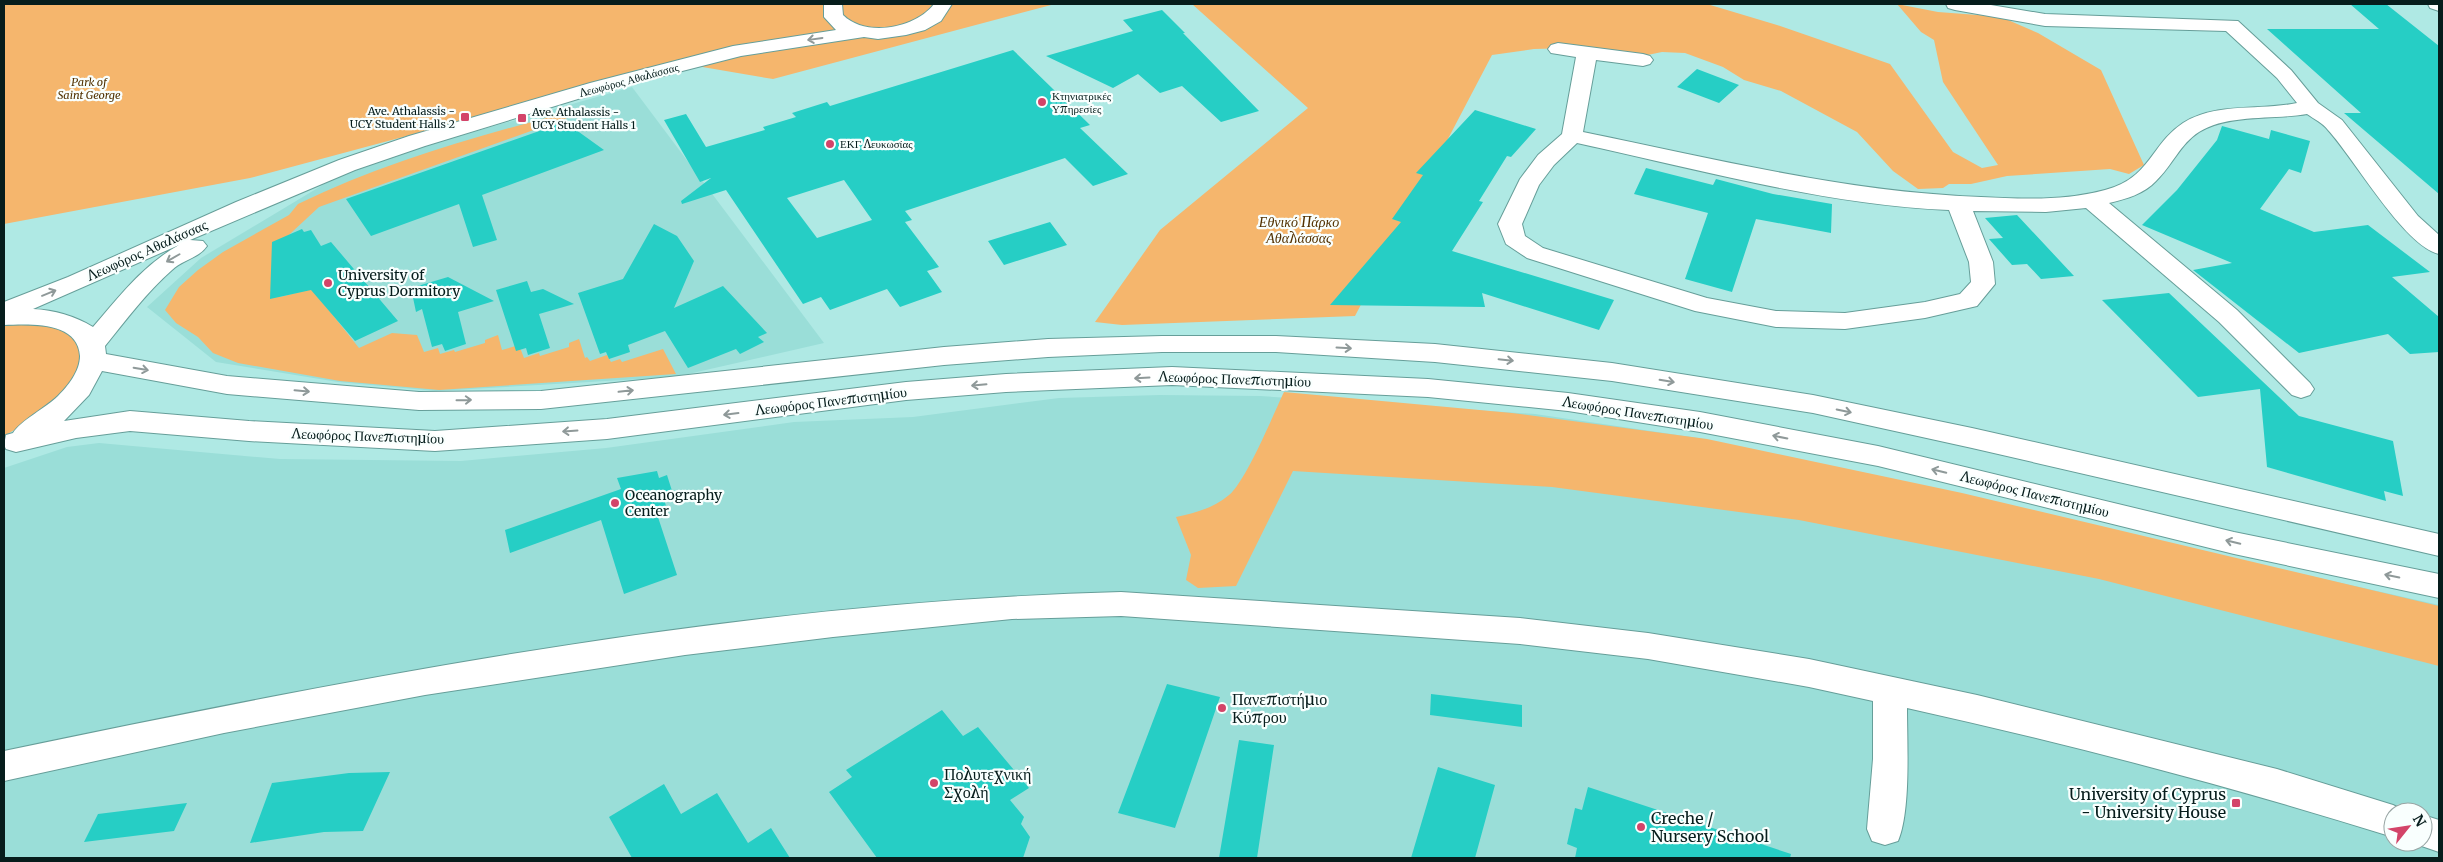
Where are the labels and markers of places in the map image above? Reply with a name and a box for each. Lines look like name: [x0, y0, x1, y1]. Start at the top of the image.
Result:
place label: Κτηνιατρικές Υπηρεσίες: [1052, 89, 1112, 116]
marker: Κτηνιατρικές Υπηρεσίες: [1036, 96, 1048, 108]
place label: Ave. Athalassis - UCY Student Halls 2: [350, 104, 455, 131]
place label: Ave. Athalassis - UCY Student Halls 1: [531, 105, 636, 132]
marker: Ave. Athalassis - UCY Student Halls 2: [459, 111, 471, 123]
marker: Ave. Athalassis - UCY Student Halls 1: [516, 112, 528, 124]
place label: ΕΚΓ Λευκωσίας: [840, 137, 913, 151]
marker: ΕΚΓ Λευκωσίας: [824, 138, 836, 150]
place label: University of Cyprus Dormitory: [338, 266, 461, 300]
marker: University of Cyprus Dormitory: [322, 277, 334, 289]
place label: Oceanography Center: [625, 486, 723, 520]
marker: Oceanography Center: [609, 497, 621, 509]
place label: Πανεπιστήμιο Κύπρου: [1232, 689, 1327, 727]
marker: Πανεπιστήμιο Κύπρου: [1216, 702, 1228, 714]
place label: Πολυτεχνική Σχολή: [944, 764, 1031, 802]
marker: Πολυτεχνική Σχολή: [928, 777, 940, 789]
place label: University of Cyprus - University House: [2069, 784, 2226, 822]
marker: University of Cyprus - University House: [2230, 797, 2242, 809]
place label: Creche / Nursery School: [1651, 808, 1769, 846]
marker: Creche / Nursery School: [1635, 821, 1647, 833]

